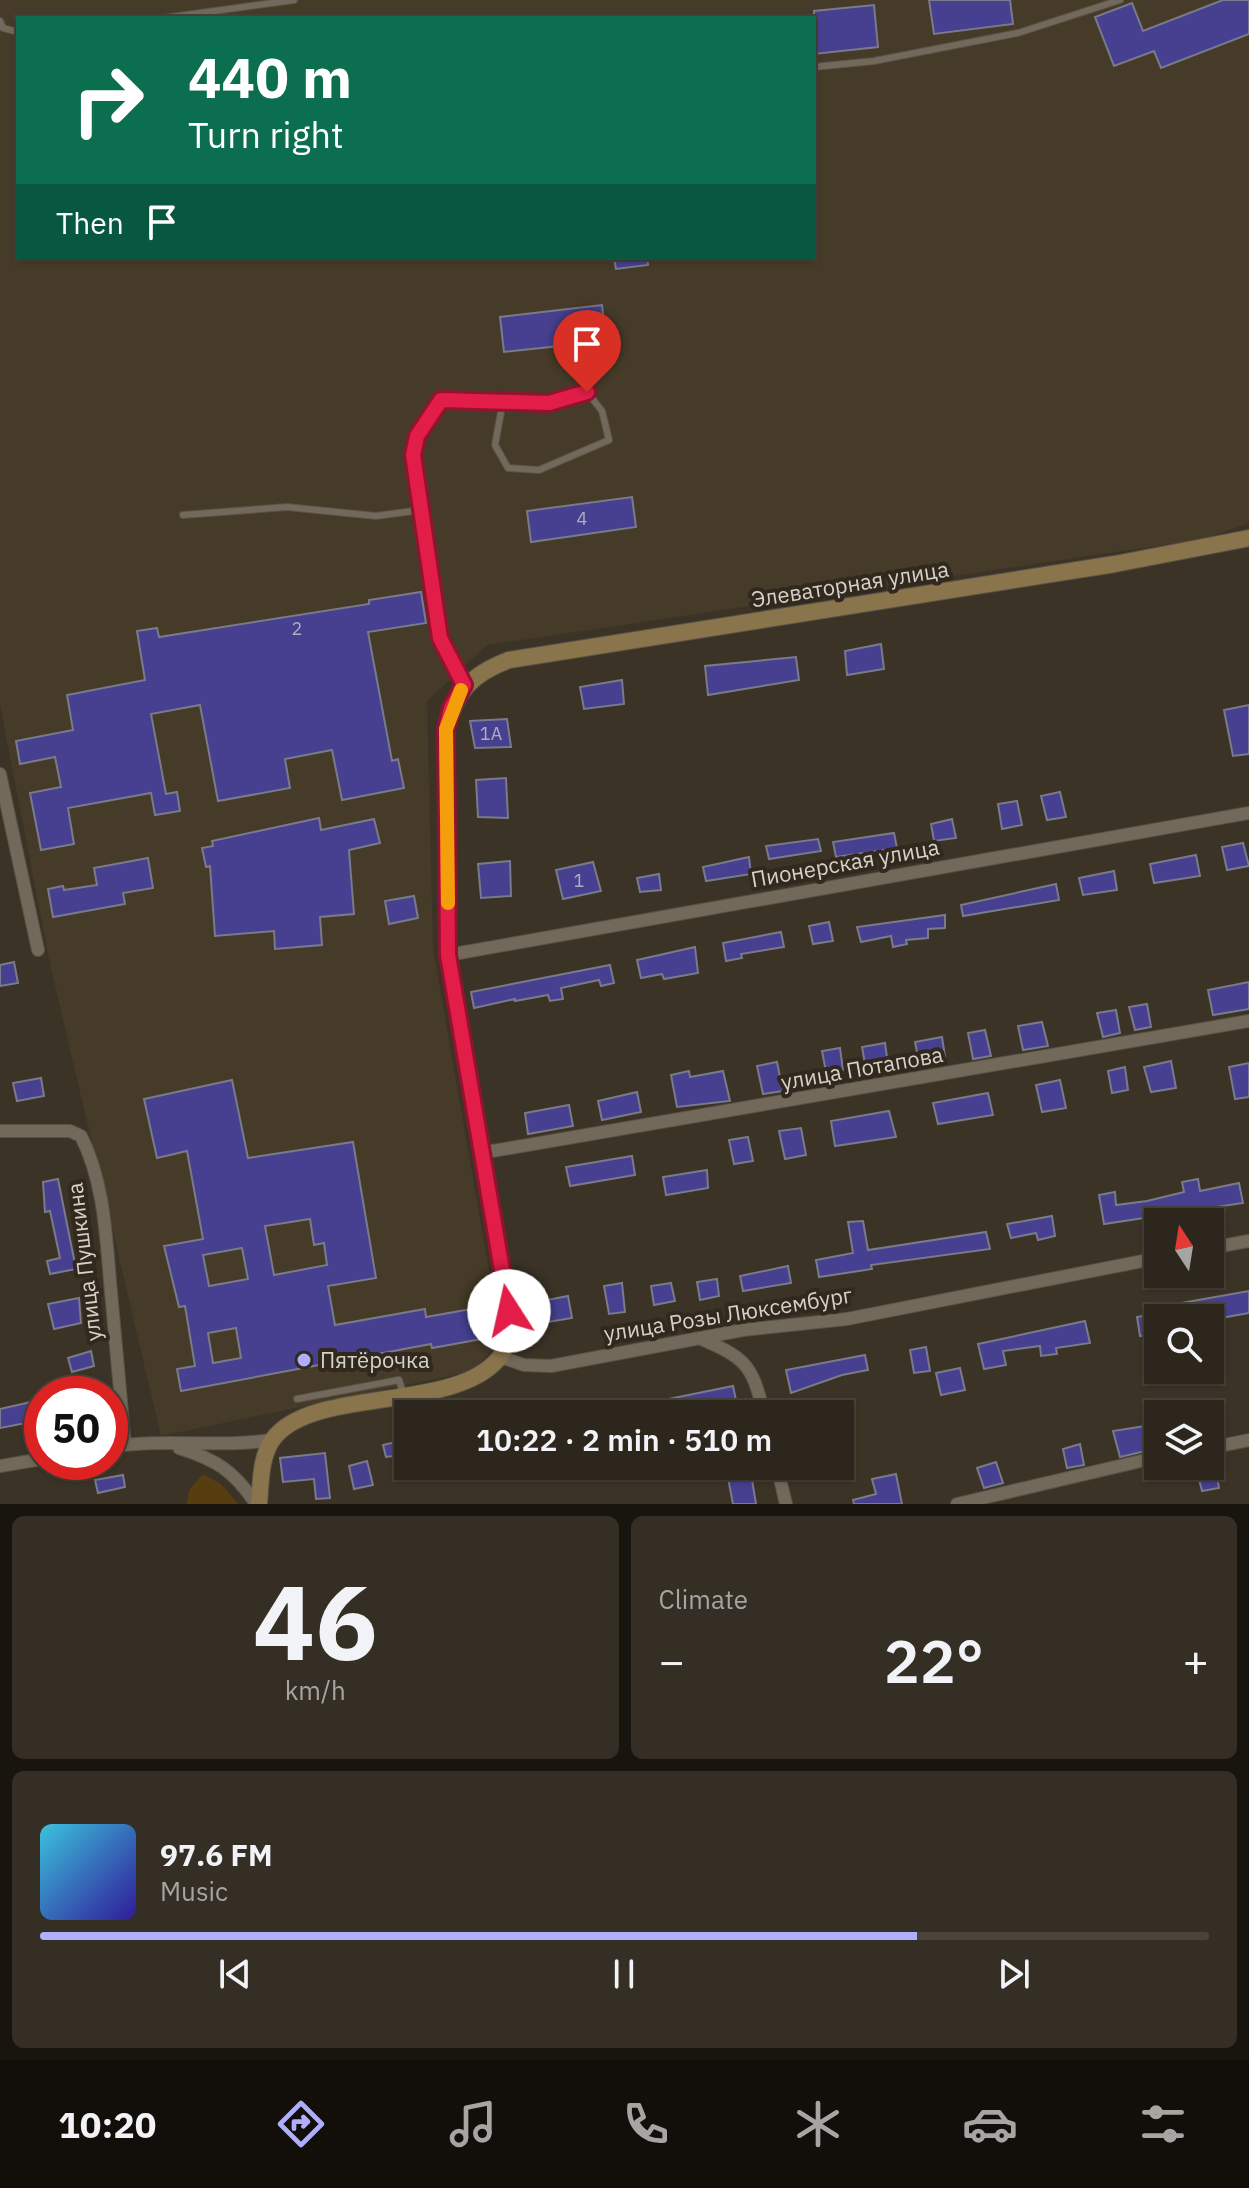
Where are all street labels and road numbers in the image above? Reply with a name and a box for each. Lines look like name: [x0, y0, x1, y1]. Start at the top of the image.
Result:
street label: Элеваторная улица: [749, 554, 951, 613]
street label: Пионерская улица: [748, 832, 942, 893]
street label: улица Потапова: [779, 1039, 945, 1096]
street label: улица Пушкина: [59, 1181, 108, 1343]
street label: улица Розы Люксембург: [602, 1279, 855, 1347]

